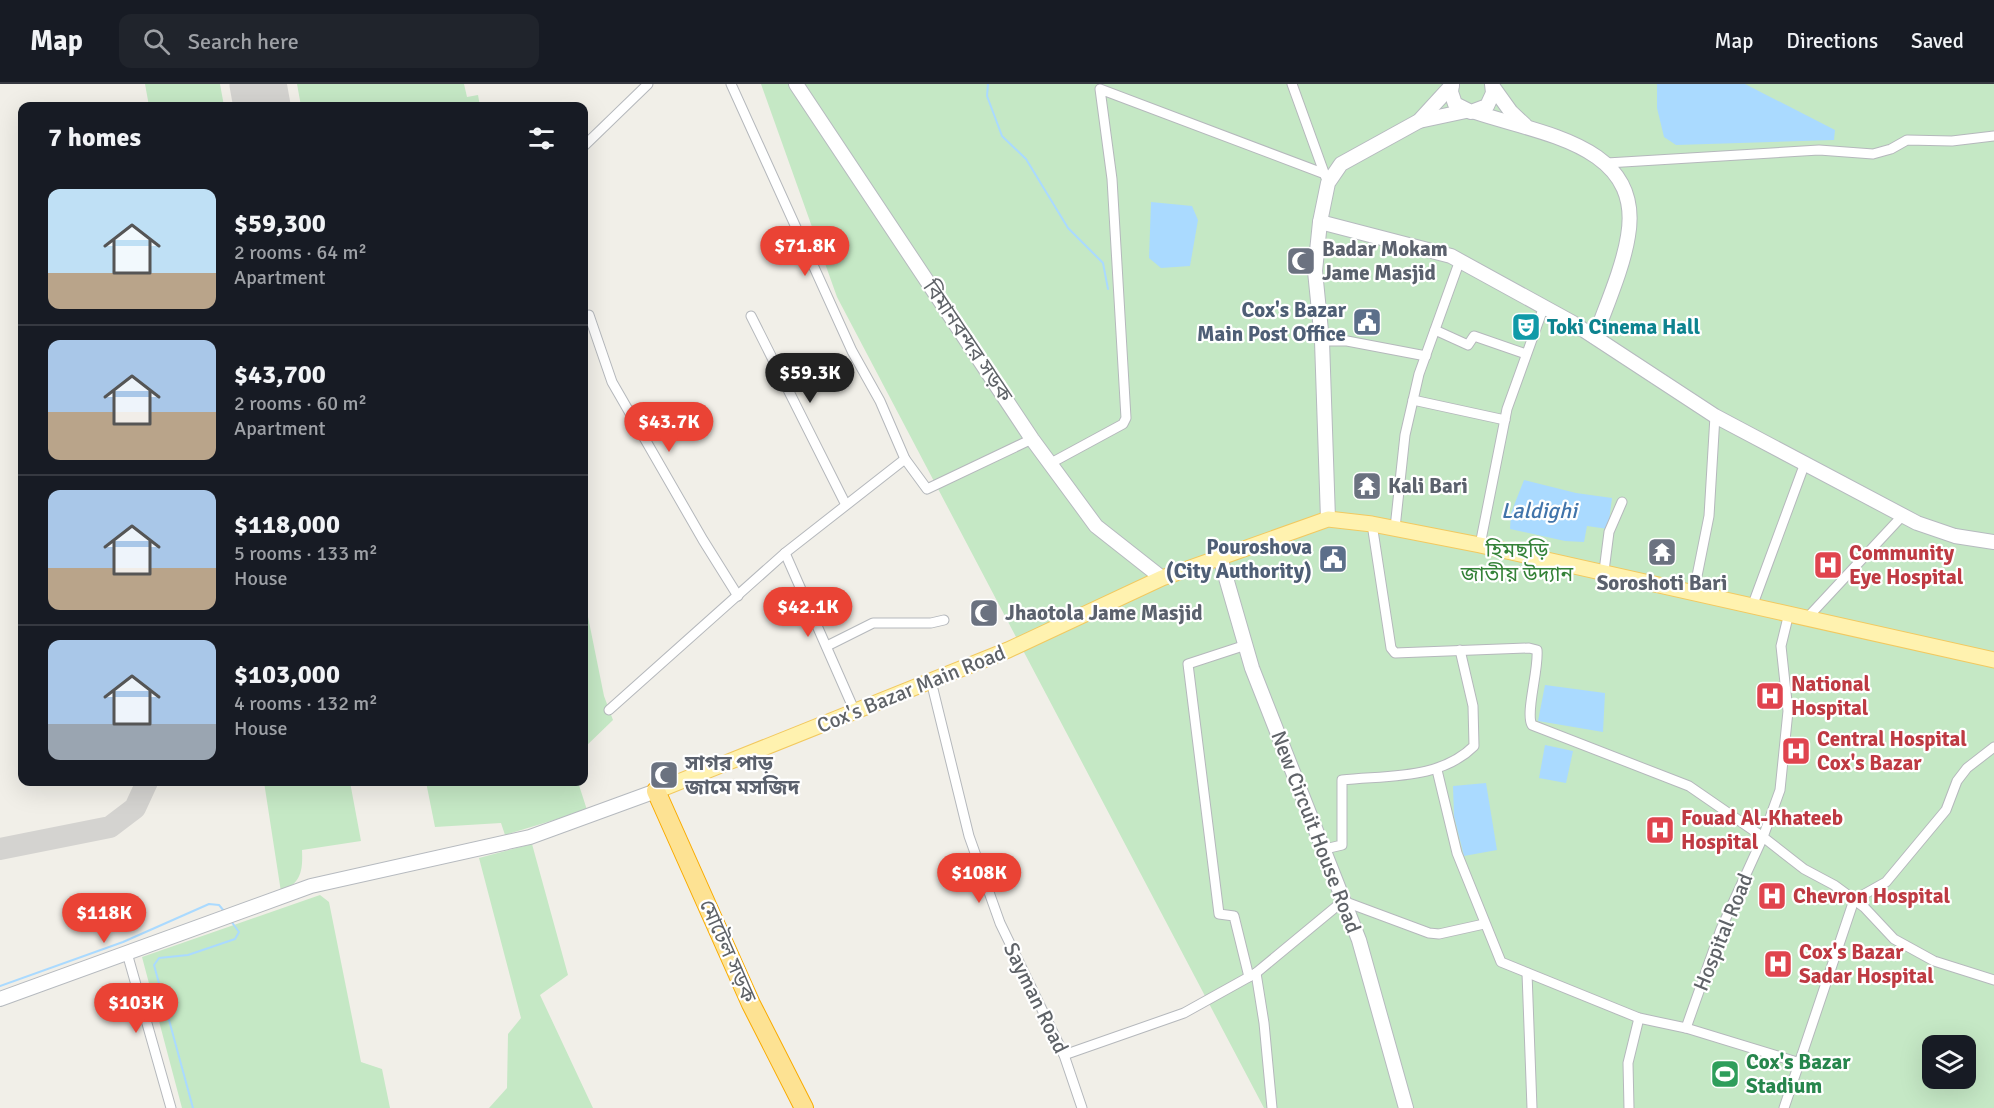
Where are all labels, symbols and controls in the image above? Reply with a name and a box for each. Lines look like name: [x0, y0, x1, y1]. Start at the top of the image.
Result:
search box: [119, 14, 539, 68]
text: Map: [30, 24, 83, 58]
icon: search: [140, 25, 173, 58]
text: Search here: [188, 28, 299, 55]
text: Map: [1715, 28, 1753, 54]
text: Directions: [1786, 28, 1878, 54]
text: Saved: [1911, 28, 1964, 54]
text: 7 homes: [48, 122, 141, 154]
icon: filters: [525, 122, 558, 155]
text: $59,300: [234, 208, 326, 240]
icon: home: [96, 213, 168, 285]
pin: $71.8K: [756, 226, 854, 277]
text: $71.8K: [774, 233, 836, 258]
place label: Badar Mokam Jame Masjid: [1322, 236, 1448, 286]
text: 2 rooms · 64 m²: [234, 240, 367, 265]
mosque icon: Badar Mokam Jame Masjid: [1285, 245, 1317, 277]
text: Apartment: [234, 265, 326, 290]
street label: বিমানবন্দর সড়ক: [917, 274, 1019, 408]
place label: Cox's Bazar Main Post Office: [1197, 297, 1347, 347]
public building icon: Cox's Bazar Main Post Office: [1351, 306, 1383, 338]
theatre icon: Toki Cinema Hall: [1510, 311, 1542, 343]
place label: Toki Cinema Hall: [1547, 314, 1700, 340]
pin: $59.3K: [761, 353, 859, 404]
text: $43,700: [234, 359, 326, 391]
text: $59.3K: [779, 360, 841, 385]
icon: home: [96, 364, 168, 436]
text: 2 rooms · 60 m²: [234, 391, 367, 416]
pin: $43.7K: [620, 402, 718, 453]
text: $43.7K: [638, 409, 700, 434]
text: Apartment: [234, 416, 326, 441]
temple icon: Kali Bari: [1351, 470, 1383, 502]
place label: Kali Bari: [1388, 473, 1468, 499]
water label: Laldighi: [1501, 497, 1579, 524]
text: $118,000: [234, 509, 340, 541]
icon: home: [96, 514, 168, 586]
place label: Pouroshova (City Authority): [1166, 534, 1312, 584]
temple icon: Soroshoti Bari: [1646, 536, 1678, 568]
park label: হিমছড়ি জাতীয় উদ্যান: [1460, 537, 1574, 587]
place label: Community Eye Hospital: [1849, 540, 1964, 590]
text: 5 rooms · 133 m²: [234, 541, 378, 566]
public building icon: Pouroshova (City Authority): [1317, 543, 1349, 575]
hospital icon: Community Eye Hospital: [1812, 549, 1844, 581]
text: House: [234, 566, 288, 591]
place label: Soroshoti Bari: [1597, 570, 1727, 596]
pin: $42.1K: [759, 587, 857, 638]
text: $42.1K: [777, 594, 839, 619]
mosque icon: Jhaotola Jame Masjid: [968, 597, 1000, 629]
place label: Jhaotola Jame Masjid: [1005, 600, 1202, 626]
street label: Cox's Bazar Main Road: [813, 639, 1009, 739]
text: $103,000: [234, 659, 340, 691]
icon: home: [96, 664, 168, 736]
place label: National Hospital: [1791, 671, 1871, 721]
hospital icon: National Hospital: [1754, 680, 1786, 712]
text: 4 rooms · 132 m²: [234, 691, 378, 716]
text: House: [234, 716, 288, 741]
place label: Central Hospital Cox's Bazar: [1817, 726, 1967, 776]
street label: New Circuit House Road: [1265, 727, 1367, 937]
hospital icon: Central Hospital Cox's Bazar: [1780, 735, 1812, 767]
place label: সাগর পাড় জামে মসজিদ: [684, 750, 801, 800]
mosque icon: সাগর পাড় জামে মসজিদ: [648, 759, 680, 791]
place label: Fouad Al-Khateeb Hospital: [1681, 805, 1843, 855]
hospital icon: Fouad Al-Khateeb Hospital: [1644, 814, 1676, 846]
pin: $108K: [937, 853, 1021, 904]
text: $108K: [951, 860, 1007, 885]
street label: Hospital Road: [1688, 869, 1758, 995]
hospital icon: Chevron Hospital: [1756, 880, 1788, 912]
place label: Chevron Hospital: [1793, 883, 1950, 909]
pin: $118K: [62, 893, 146, 944]
street label: মোটেল সড়ক: [694, 895, 763, 1008]
text: $118K: [76, 900, 132, 925]
street label: Sayman Road: [998, 938, 1074, 1058]
place label: Cox's Bazar Sadar Hospital: [1799, 939, 1934, 989]
hospital icon: Cox's Bazar Sadar Hospital: [1762, 948, 1794, 980]
pin: $103K: [94, 983, 178, 1034]
text: $103K: [108, 990, 164, 1015]
map controls: [1922, 1035, 1976, 1089]
button: layers: [1922, 1035, 1976, 1089]
place label: Cox's Bazar Stadium: [1746, 1049, 1851, 1099]
sports icon: Cox's Bazar Stadium: [1709, 1058, 1741, 1090]

